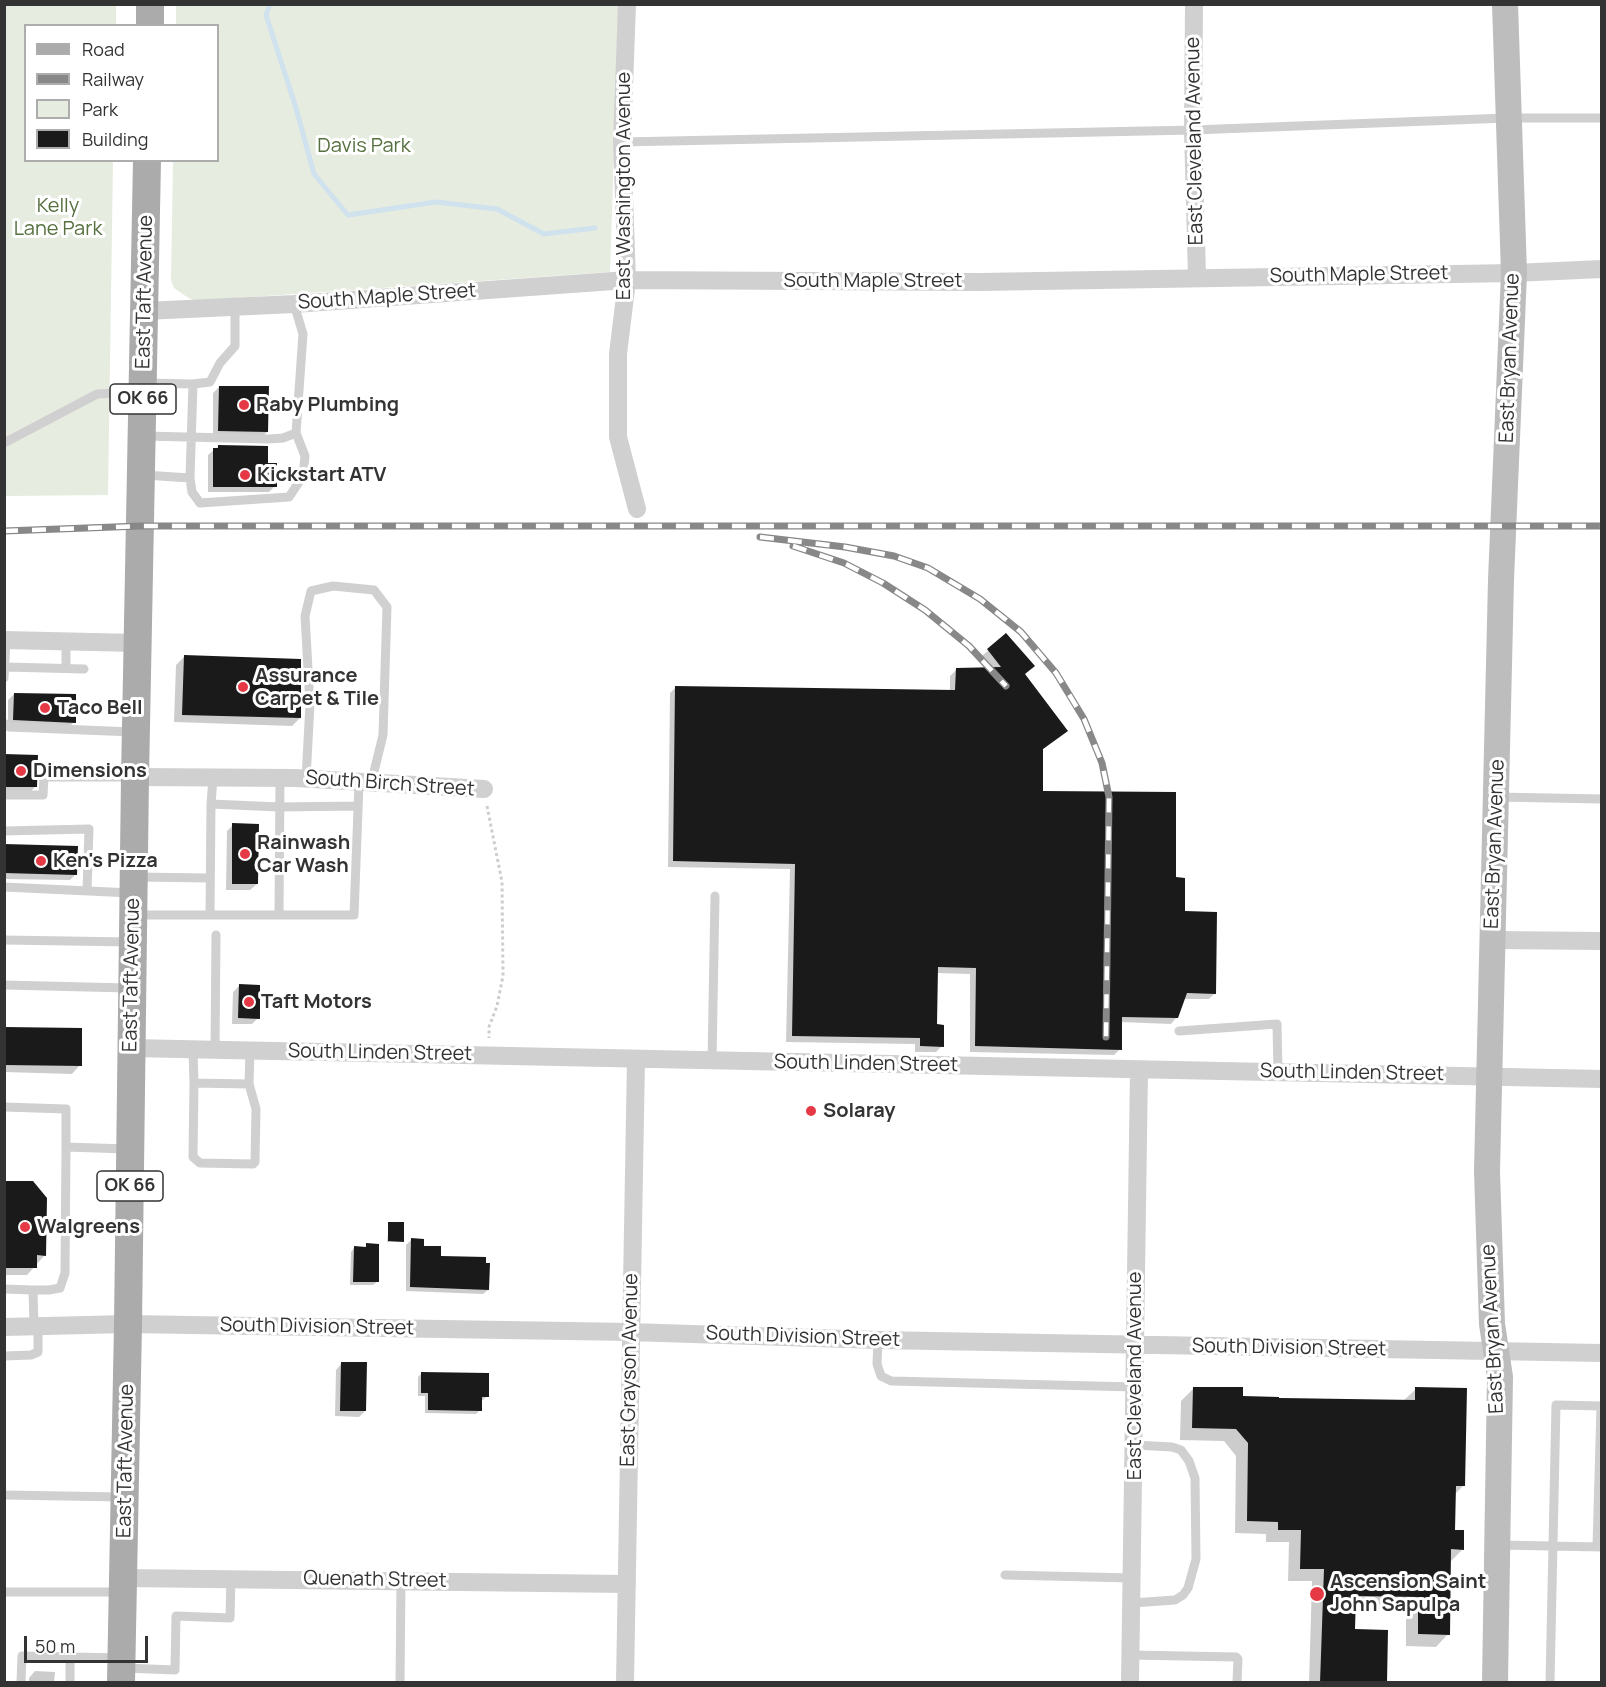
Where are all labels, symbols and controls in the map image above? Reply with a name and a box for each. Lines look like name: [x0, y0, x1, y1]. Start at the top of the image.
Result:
legend: [24, 24, 219, 162]
street label: East Cleveland Avenue: [1181, 36, 1209, 246]
text: Road: [82, 37, 125, 61]
text: Railway: [82, 67, 144, 91]
street label: East Washington Avenue: [612, 72, 636, 300]
text: Park: [82, 97, 118, 121]
text: Building: [82, 127, 148, 151]
park label: Davis Park: [317, 134, 411, 158]
park label: Kelly Lane Park: [14, 194, 102, 241]
street label: East Taft Avenue: [132, 215, 158, 369]
street label: South Maple Street: [1269, 261, 1449, 289]
street label: South Maple Street: [784, 269, 962, 293]
street label: East Bryan Avenue: [1495, 273, 1525, 443]
street label: South Maple Street: [297, 279, 477, 315]
road number: OK 66: [110, 384, 176, 414]
place label: Raby Plumbing: [256, 393, 399, 417]
marker: Raby Plumbing: [237, 398, 251, 412]
place label: Kickstart ATV: [257, 463, 386, 487]
marker: Kickstart ATV: [238, 468, 252, 482]
place label: Assurance Carpet & Tile: [255, 664, 379, 711]
marker: Assurance Carpet & Tile: [236, 680, 250, 694]
place label: Taco Bell: [57, 696, 143, 720]
marker: Taco Bell: [38, 701, 52, 715]
place label: Dimensions: [33, 759, 147, 783]
street label: East Bryan Avenue: [1480, 759, 1510, 929]
marker: Dimensions: [14, 764, 28, 778]
street label: South Birch Street: [305, 766, 475, 802]
place label: Rainwash Car Wash: [257, 831, 350, 878]
marker: Rainwash Car Wash: [238, 847, 252, 861]
place label: Ken's Pizza: [53, 849, 158, 873]
marker: Ken's Pizza: [34, 854, 48, 868]
street label: East Taft Avenue: [119, 898, 145, 1052]
place label: Taft Motors: [261, 990, 372, 1014]
marker: Taft Motors: [242, 995, 256, 1009]
street label: South Linden Street: [288, 1039, 472, 1067]
street label: South Linden Street: [774, 1050, 958, 1078]
street label: South Linden Street: [1260, 1059, 1444, 1087]
place label: Solaray: [823, 1099, 895, 1123]
marker: Solaray: [804, 1104, 818, 1118]
road number: OK 66: [97, 1171, 163, 1201]
place label: Walgreens: [37, 1215, 140, 1239]
marker: Walgreens: [18, 1220, 32, 1234]
street label: East Bryan Avenue: [1477, 1244, 1509, 1414]
street label: East Cleveland Avenue: [1123, 1272, 1147, 1480]
street label: East Grayson Avenue: [616, 1273, 644, 1467]
street label: South Division Street: [220, 1313, 414, 1341]
street label: South Division Street: [705, 1322, 901, 1352]
street label: South Division Street: [1192, 1334, 1386, 1362]
street label: East Taft Avenue: [113, 1384, 139, 1538]
street label: Quenath Street: [303, 1567, 447, 1593]
place label: Ascension Saint John Sapulpa: [1330, 1570, 1486, 1617]
marker: Ascension Saint John Sapulpa: [1308, 1585, 1326, 1603]
scale bar: [27, 1624, 152, 1662]
text: 50 m: [35, 1634, 75, 1658]

